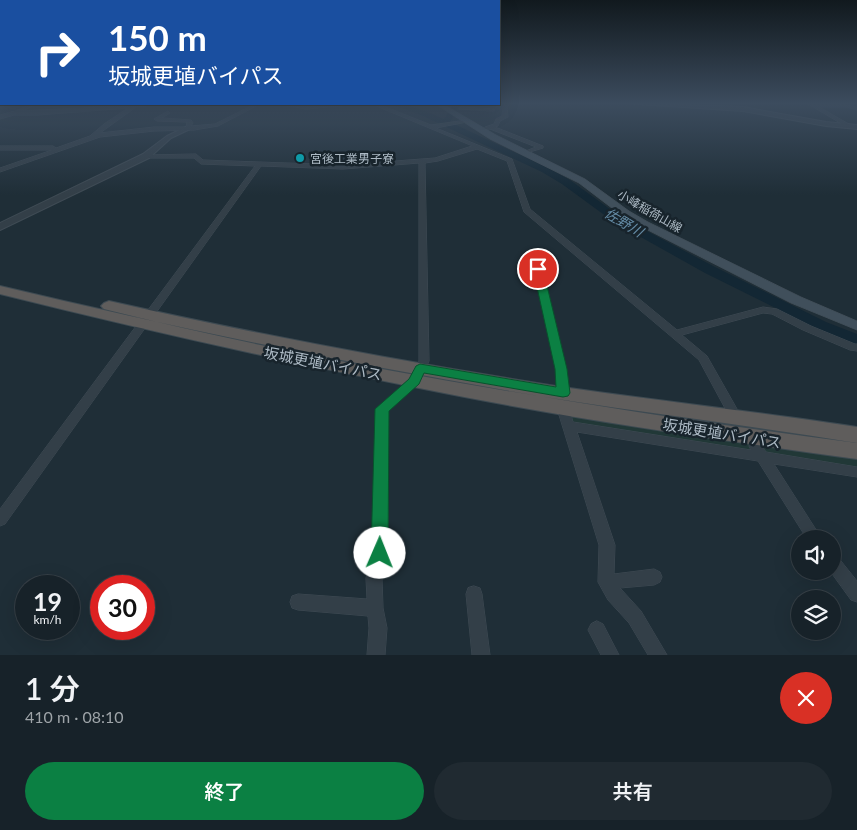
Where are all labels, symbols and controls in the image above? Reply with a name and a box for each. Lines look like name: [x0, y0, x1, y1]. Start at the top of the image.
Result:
text: 150 m: [108, 16, 207, 58]
icon: right: [25, 20, 90, 85]
text: 坂城更埴バイパス: [108, 62, 284, 89]
place label: 宮後工業男子寮: [310, 151, 394, 166]
marker: 宮後工業男子寮: [294, 152, 306, 164]
street label: 小峰稲荷山線: [615, 187, 685, 235]
water label: 佐野川: [602, 204, 648, 241]
pin: [517, 248, 559, 290]
icon: arrive: [524, 255, 552, 283]
street label: 坂城更埴バイパス: [263, 343, 383, 383]
street label: 坂城更埴バイパス: [661, 415, 783, 451]
position arrow: [353, 526, 405, 578]
map controls: [791, 530, 841, 640]
button: sound: [791, 530, 841, 580]
speed limit sign: 30: [90, 575, 155, 640]
text: 19: [33, 586, 62, 616]
button: layers: [791, 590, 841, 640]
text: km/h: [33, 612, 62, 627]
text: 1 分: [25, 670, 80, 706]
button: close: [780, 672, 832, 724]
text: 410 m · 08:10: [25, 707, 124, 726]
button: 終了: [25, 762, 424, 820]
button: 共有: [434, 762, 832, 820]

